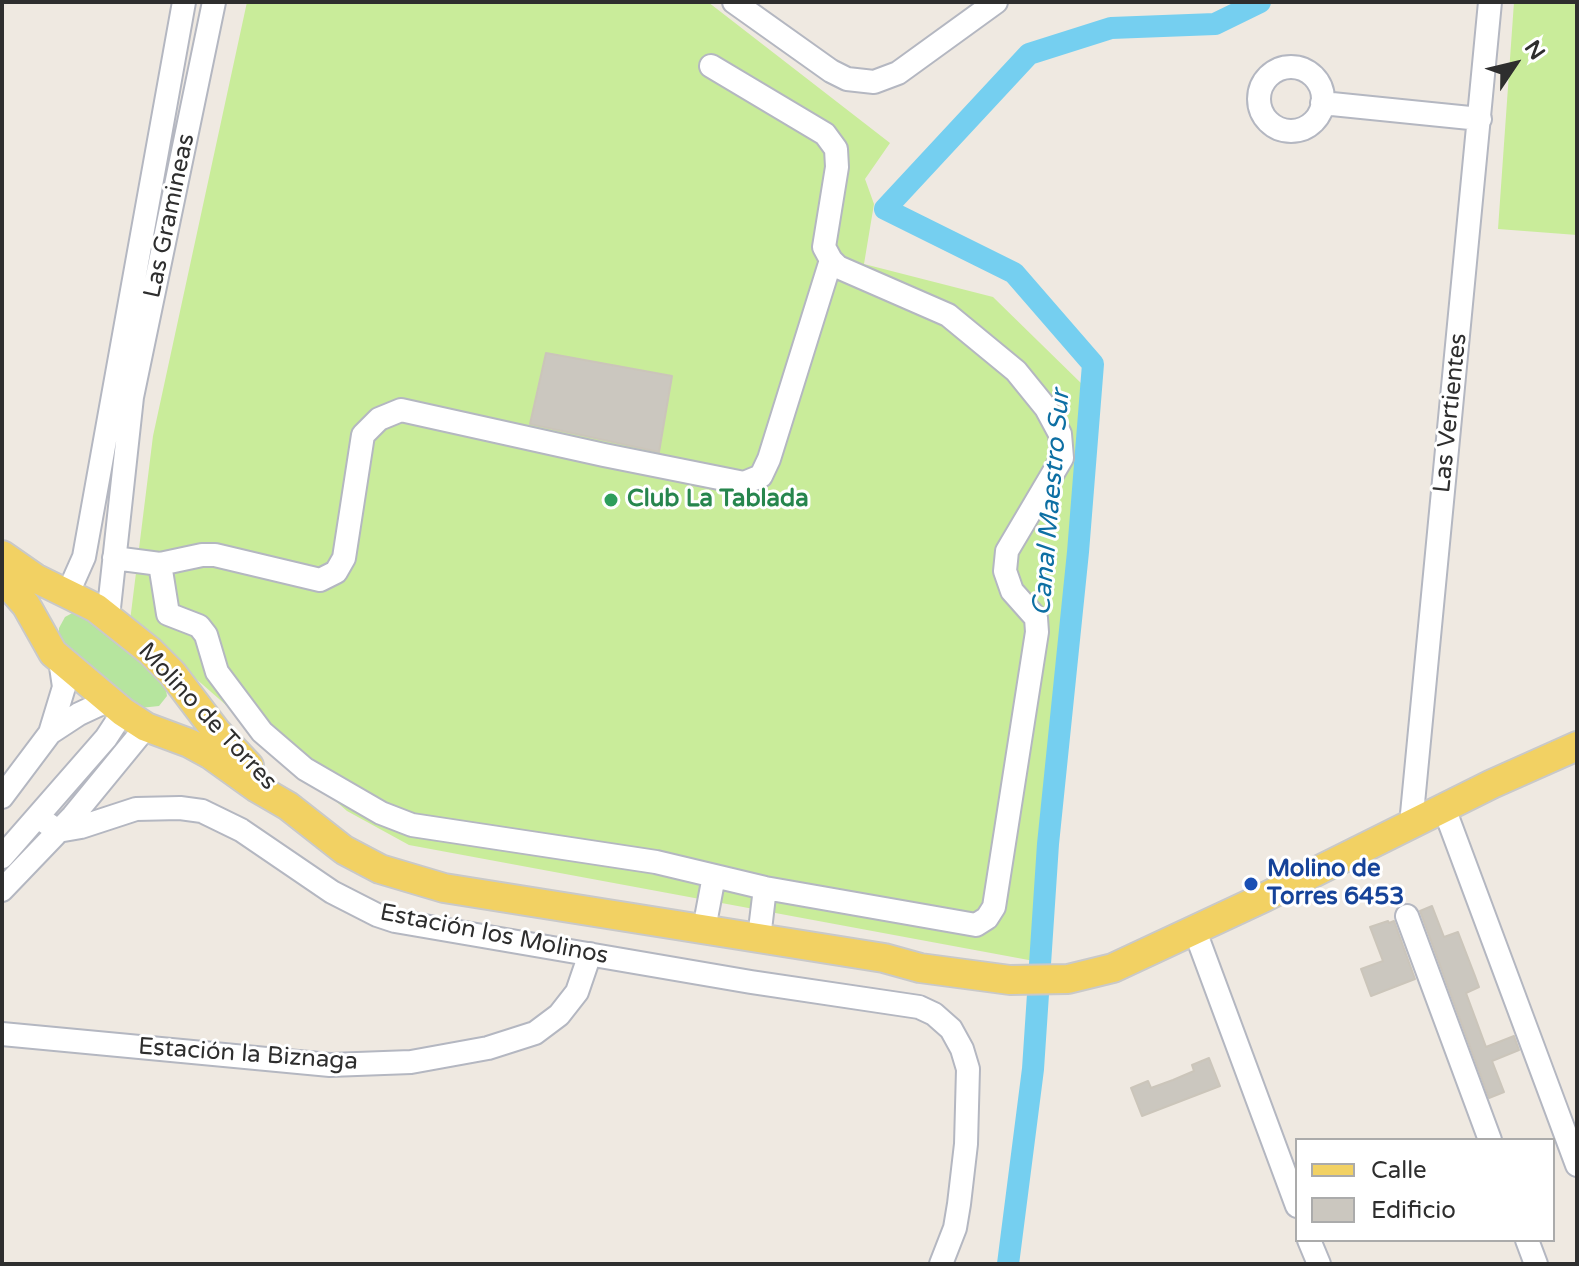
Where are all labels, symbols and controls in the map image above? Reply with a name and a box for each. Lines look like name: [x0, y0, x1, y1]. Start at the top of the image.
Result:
north arrow: [1475, 24, 1555, 104]
text: N: [1519, 36, 1550, 65]
street label: Las Gramineas: [139, 131, 201, 301]
street label: Las Vertientes: [1428, 332, 1474, 494]
water label: Canal Maestro Sur: [1027, 389, 1077, 617]
place label: Club La Tablada: [627, 486, 809, 514]
marker: Club La Tablada: [602, 491, 620, 509]
street label: Molino de Torres: [131, 637, 283, 797]
place label: Molino de Torres 6453: [1267, 856, 1404, 912]
marker: Molino de Torres 6453: [1242, 875, 1260, 893]
street label: Estación los Molinos: [377, 899, 611, 971]
street label: Estación la Biznaga: [137, 1033, 359, 1077]
legend: [1295, 1138, 1555, 1242]
text: Calle: [1371, 1156, 1427, 1185]
text: Edificio: [1371, 1196, 1456, 1225]

